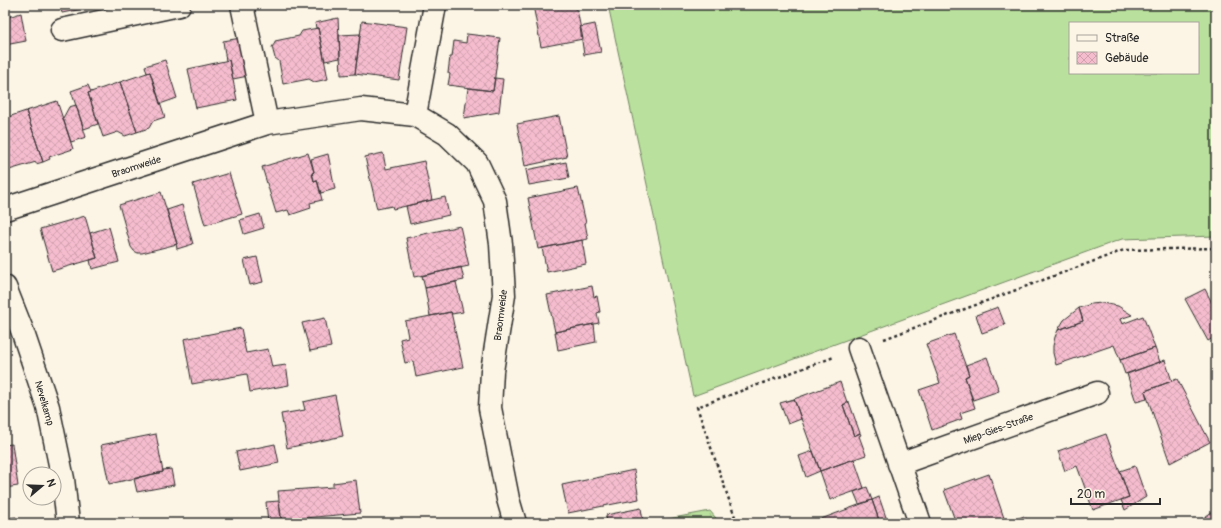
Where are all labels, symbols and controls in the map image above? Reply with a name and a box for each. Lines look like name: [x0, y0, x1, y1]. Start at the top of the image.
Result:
legend: [1069, 22, 1199, 74]
text: Straße: [1105, 31, 1139, 46]
text: Gebäude: [1105, 51, 1149, 66]
street label: Braomweide: [110, 153, 163, 181]
street label: Braomweide: [492, 289, 510, 341]
street label: Nevelkamp: [32, 380, 56, 427]
street label: Miep-Gies-Straße: [962, 411, 1035, 447]
north arrow: [22, 466, 62, 506]
text: N: [44, 477, 59, 489]
scale bar: [1071, 480, 1160, 506]
text: 20 m: [1077, 487, 1106, 502]

